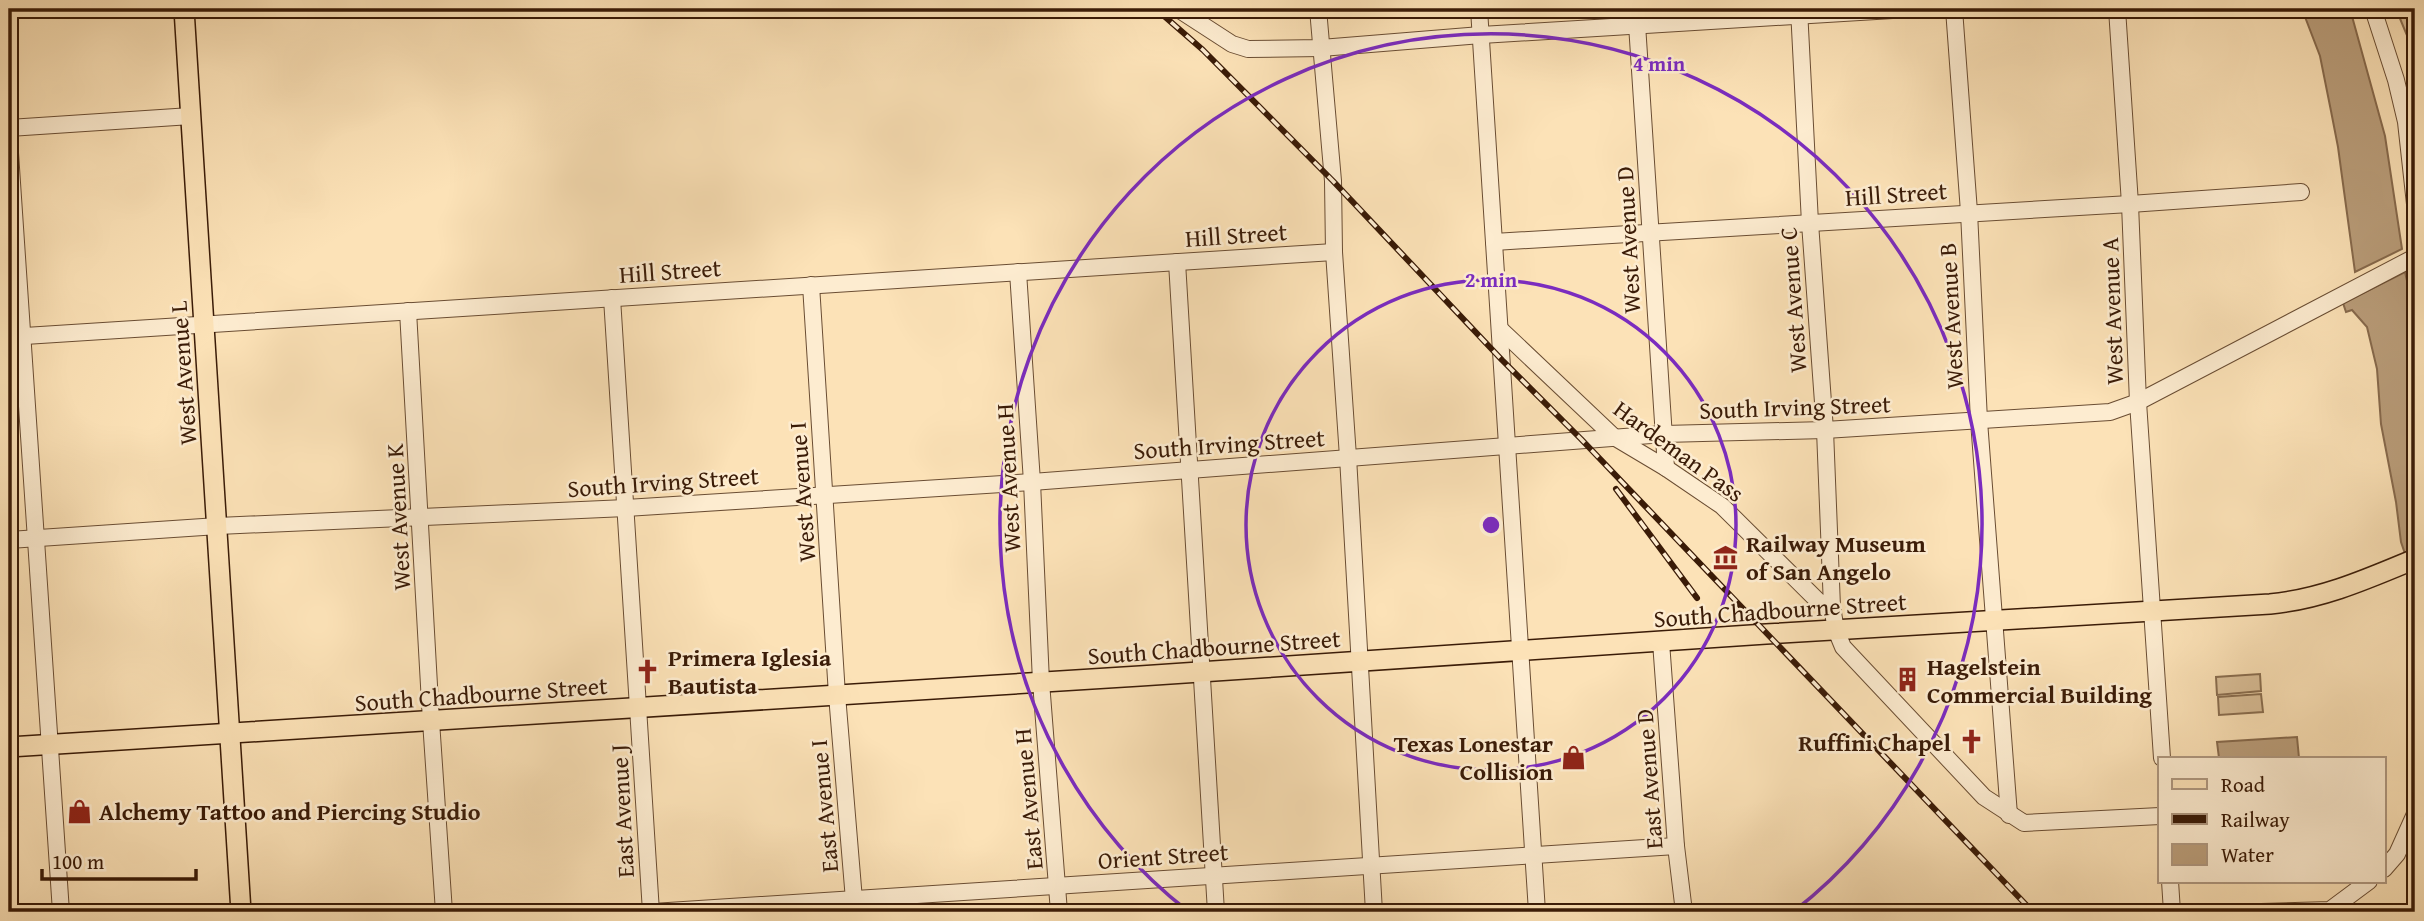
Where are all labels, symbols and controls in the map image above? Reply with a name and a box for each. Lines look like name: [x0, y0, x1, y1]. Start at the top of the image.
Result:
text: 4 min: [1633, 48, 1686, 79]
street label: West Avenue D: [1607, 165, 1649, 315]
street label: Hill Street: [1844, 173, 1949, 215]
street label: Hill Street: [1184, 214, 1289, 256]
street label: West Avenue C: [1770, 226, 1816, 374]
street label: West Avenue A: [2092, 236, 2132, 385]
street label: West Avenue B: [1930, 242, 1972, 390]
street label: Hill Street: [618, 250, 723, 292]
text: 2 min: [1465, 264, 1518, 295]
street label: West Avenue L: [160, 299, 206, 446]
street label: South Irving Street: [1699, 386, 1892, 428]
street label: Hardeman Pass: [1606, 392, 1752, 510]
street label: West Avenue H: [987, 403, 1029, 553]
street label: South Irving Street: [1132, 420, 1326, 468]
street label: West Avenue I: [780, 421, 824, 563]
street label: West Avenue K: [377, 442, 419, 591]
street label: South Irving Street: [566, 458, 760, 506]
centre of rings: [1479, 513, 1503, 537]
place label: Railway Museum of San Angelo: [1746, 526, 1926, 589]
museum icon: Railway Museum of San Angelo: [1712, 543, 1740, 571]
street label: South Chadbourne Street: [1653, 584, 1908, 636]
street label: South Chadbourne Street: [1087, 621, 1342, 673]
place label: Primera Iglesia Bautista: [668, 640, 832, 703]
place label: Hagelstein Commercial Building: [1927, 649, 2152, 712]
church icon: Primera Iglesia Bautista: [634, 657, 662, 685]
building icon: Hagelstein Commercial Building: [1893, 666, 1921, 694]
street label: South Chadbourne Street: [354, 668, 609, 720]
street label: East Avenue D: [1627, 708, 1671, 850]
place label: Ruffini Chapel: [1798, 725, 1952, 760]
place label: Texas Lonestar Collision: [1394, 726, 1553, 789]
street label: East Avenue H: [1004, 727, 1052, 871]
church icon: Ruffini Chapel: [1957, 728, 1985, 756]
street label: East Avenue I: [801, 738, 847, 874]
street label: East Avenue J: [601, 743, 643, 879]
shop icon: Texas Lonestar Collision: [1559, 743, 1587, 771]
legend: [2158, 757, 2386, 883]
text: Road: [2221, 769, 2266, 800]
place label: Alchemy Tattoo and Piercing Studio: [99, 794, 481, 829]
shop icon: Alchemy Tattoo and Piercing Studio: [65, 797, 93, 825]
text: Railway: [2221, 804, 2290, 835]
street label: Orient Street: [1097, 834, 1230, 878]
scale bar: [42, 837, 196, 881]
text: Water: [2221, 839, 2274, 870]
text: 100 m: [52, 846, 104, 877]

